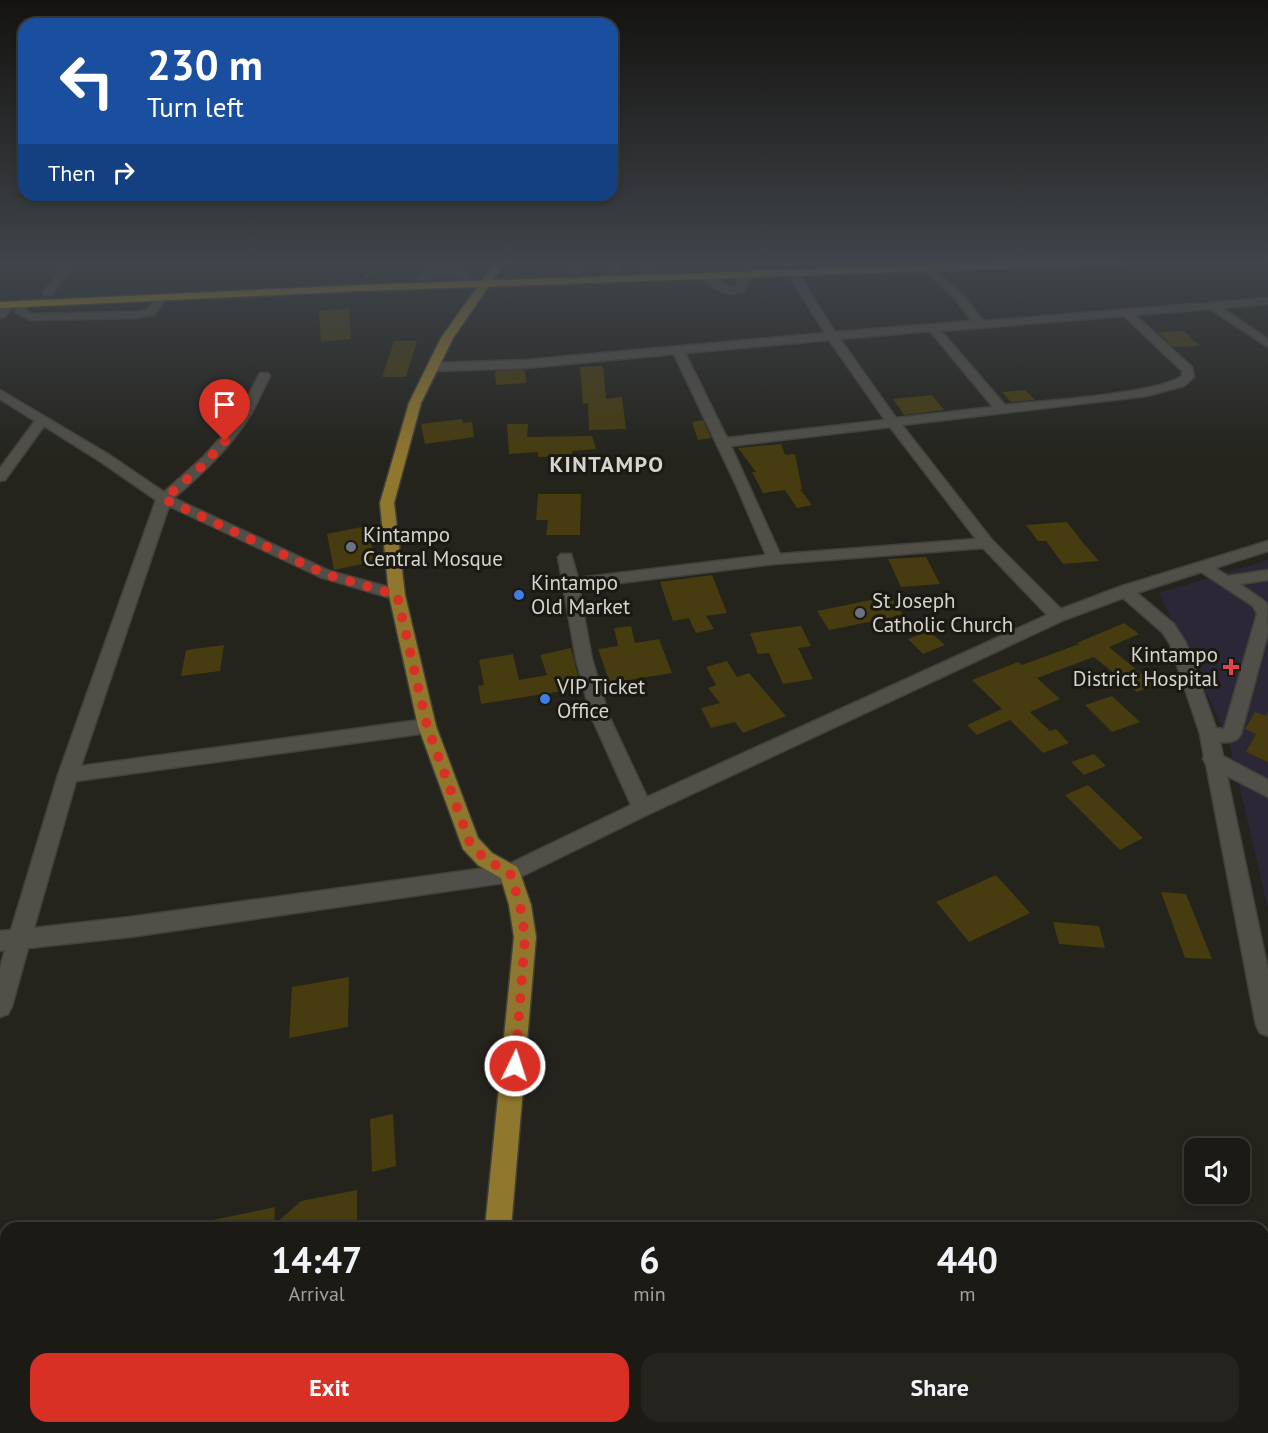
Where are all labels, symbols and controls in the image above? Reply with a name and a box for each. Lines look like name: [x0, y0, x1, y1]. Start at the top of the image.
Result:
text: 230 m: [147, 37, 263, 92]
icon: left: [48, 42, 126, 120]
text: Turn left: [147, 90, 244, 124]
icon: right: [107, 156, 140, 189]
text: Then: [48, 159, 95, 187]
pin: [199, 379, 250, 441]
icon: arrive: [208, 388, 241, 421]
district label: KINTAMPO: [549, 450, 665, 478]
place label: Kintampo Central Mosque: [363, 521, 503, 572]
marker: Kintampo Central Mosque: [344, 540, 358, 554]
place label: Kintampo Old Market: [531, 569, 630, 620]
place label: St Joseph Catholic Church: [872, 587, 1013, 638]
marker: Kintampo Old Market: [512, 588, 526, 602]
marker: St Joseph Catholic Church: [853, 606, 867, 620]
place label: Kintampo District Hospital: [1073, 641, 1218, 692]
marker: Kintampo District Hospital: [1222, 658, 1240, 676]
place label: VIP Ticket Office: [556, 673, 645, 724]
marker: VIP Ticket Office: [538, 692, 552, 706]
position arrow: [483, 1034, 547, 1098]
map controls: [1184, 1138, 1250, 1204]
button: sound: [1184, 1138, 1250, 1204]
text: 14:47: [271, 1236, 362, 1283]
text: 6: [639, 1236, 660, 1283]
text: 440: [937, 1236, 998, 1283]
text: Arrival: [289, 1281, 345, 1307]
text: min: [633, 1281, 666, 1307]
text: m: [959, 1281, 976, 1307]
button: Exit: [30, 1353, 629, 1422]
button: Share: [641, 1353, 1239, 1422]

